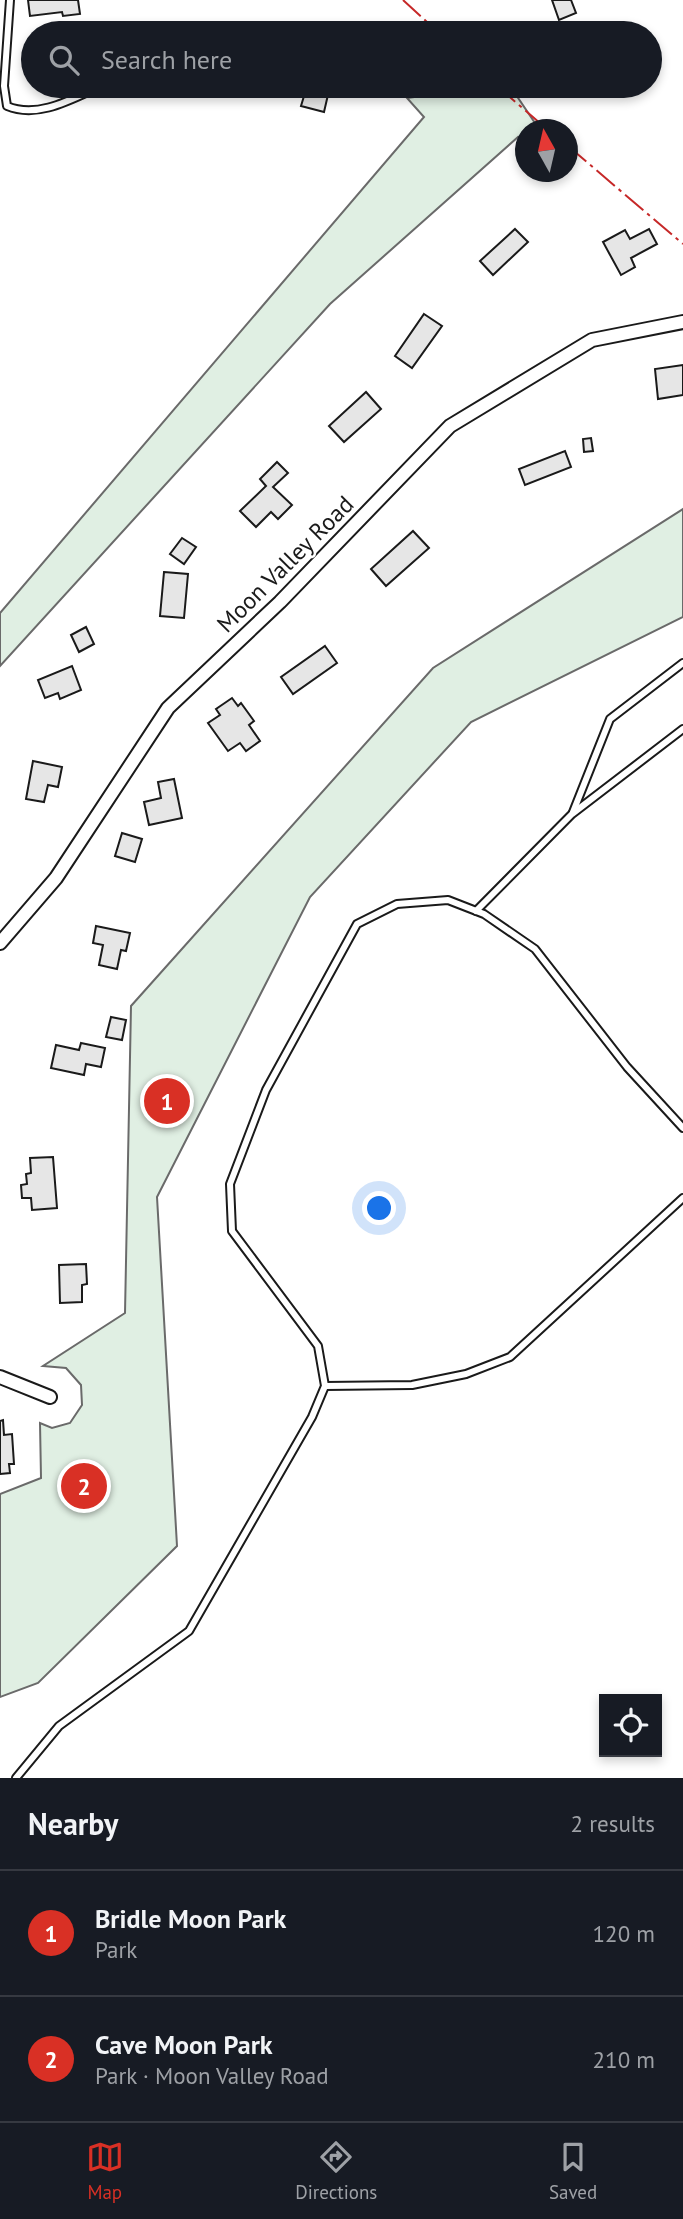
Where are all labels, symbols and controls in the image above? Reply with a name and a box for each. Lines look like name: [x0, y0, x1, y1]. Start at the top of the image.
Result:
search box: [21, 21, 662, 98]
icon: search: [45, 41, 83, 79]
text: Search here: [101, 43, 232, 76]
north arrow: [515, 119, 578, 182]
street label: Moon Valley Road: [210, 489, 360, 639]
pin: 1: [144, 1075, 190, 1127]
your location: [362, 1191, 396, 1225]
pin: 2: [61, 1460, 107, 1512]
map controls: [599, 1694, 662, 1757]
button: locate: [599, 1694, 662, 1757]
text: Nearby: [28, 1804, 118, 1843]
text: 2 results: [571, 1809, 655, 1838]
text: Bridle Moon Park: [95, 1902, 286, 1935]
text: 1: [44, 1919, 58, 1948]
text: 120 m: [593, 1919, 655, 1948]
text: Park: [95, 1935, 137, 1964]
text: Cave Moon Park: [95, 2028, 273, 2061]
text: 2: [44, 2045, 58, 2074]
text: 210 m: [593, 2045, 655, 2074]
text: Park · Moon Valley Road: [95, 2061, 329, 2090]
tab: Map: [86, 2138, 124, 2204]
tab: Directions: [295, 2138, 377, 2204]
tab: Saved: [549, 2138, 597, 2204]

